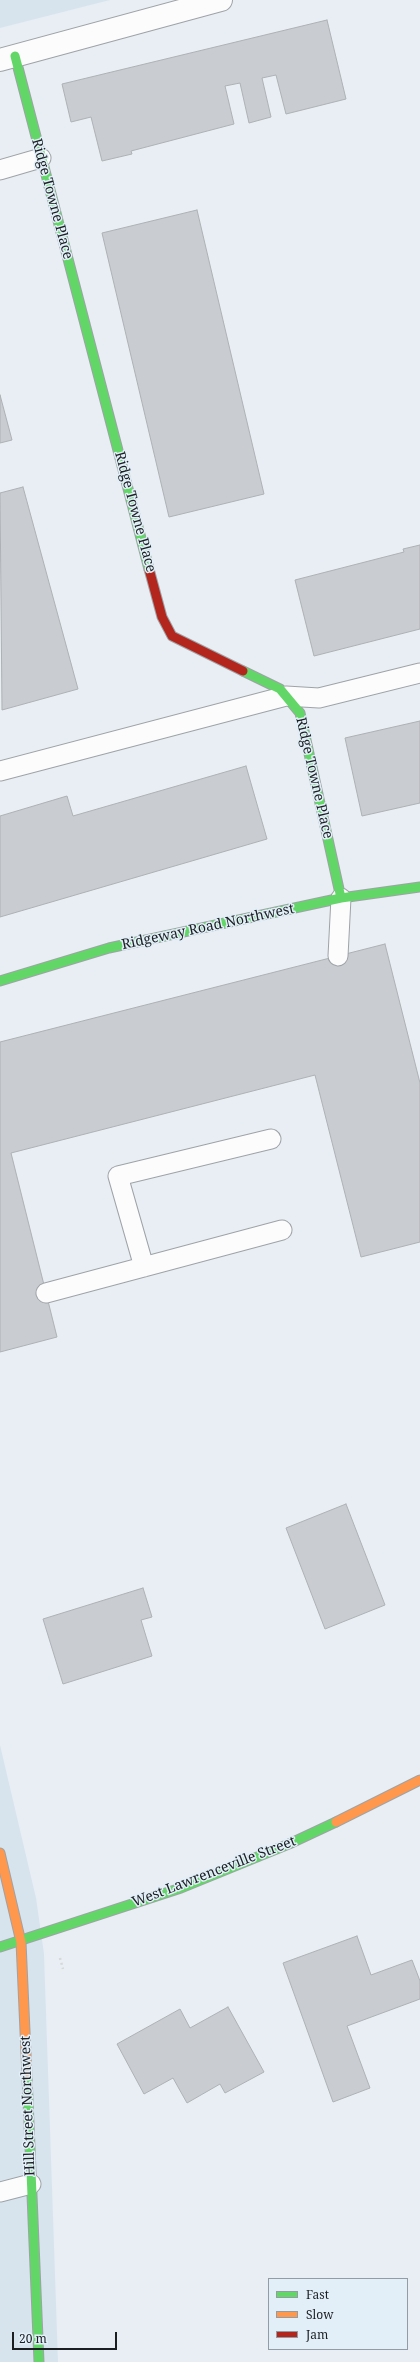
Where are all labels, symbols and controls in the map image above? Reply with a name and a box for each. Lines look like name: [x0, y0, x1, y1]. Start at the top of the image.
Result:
street label: Ridge Towne Place: [28, 137, 76, 261]
street label: Ridge Towne Place: [111, 450, 159, 574]
street label: Ridge Towne Place: [292, 716, 336, 840]
street label: Ridgeway Road Northwest: [120, 901, 296, 953]
street label: West Lawrenceville Street: [130, 1833, 298, 1911]
street label: Hill Street Northwest: [17, 2035, 39, 2177]
legend: [268, 2278, 408, 2350]
text: Fast: [306, 2286, 329, 2303]
text: Slow: [306, 2306, 334, 2323]
scale bar: [14, 2324, 119, 2350]
text: Jam: [306, 2326, 328, 2343]
text: 20 m: [19, 2330, 47, 2347]

